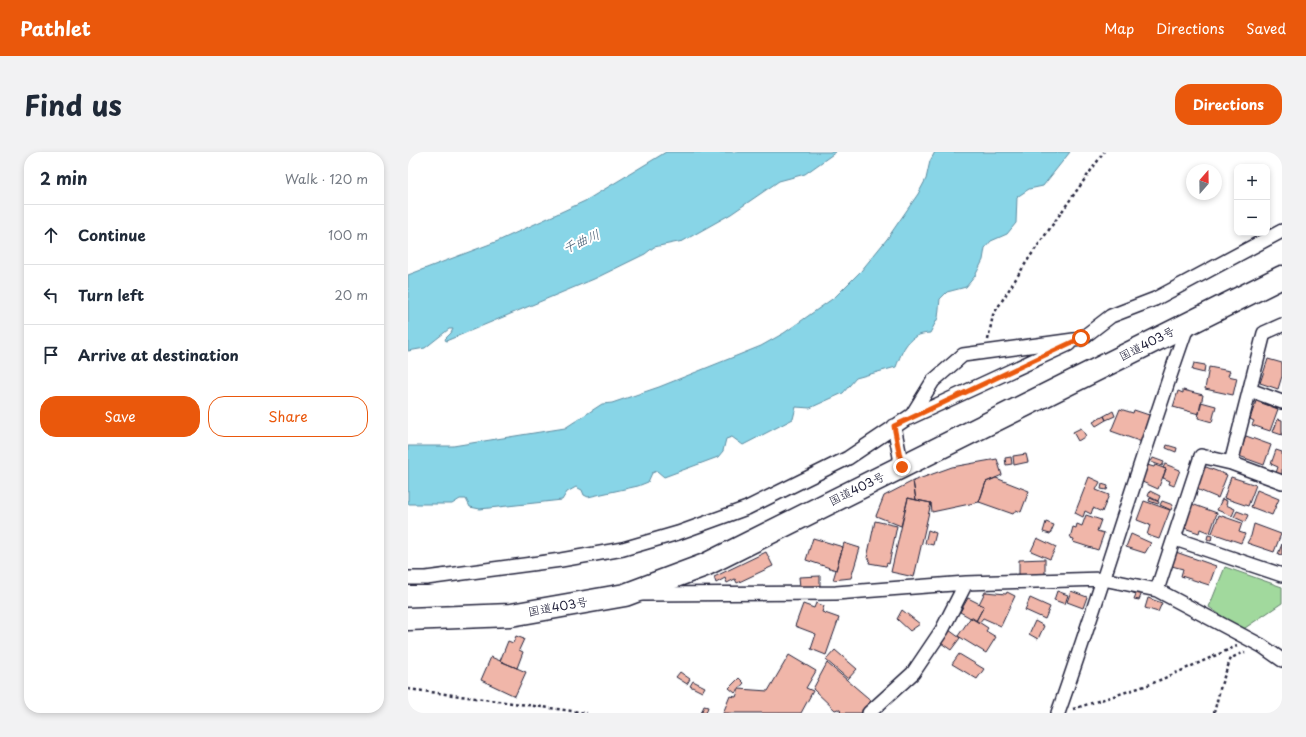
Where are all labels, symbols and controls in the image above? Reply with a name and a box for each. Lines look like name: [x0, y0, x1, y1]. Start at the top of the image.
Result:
text: Pathlet: [20, 14, 91, 42]
text: Map: [1104, 18, 1134, 39]
text: Directions: [1156, 18, 1224, 39]
text: Saved: [1246, 18, 1286, 39]
text: Find us: [24, 83, 122, 126]
button: Directions: [1175, 84, 1282, 125]
north arrow: [1186, 164, 1222, 200]
map controls: [1234, 164, 1270, 236]
button: +: [1234, 164, 1270, 200]
text: 2 min: [40, 165, 87, 191]
text: Walk · 120 m: [285, 169, 368, 188]
button: −: [1234, 200, 1270, 236]
text: Continue: [78, 223, 146, 246]
icon: ahead: [40, 224, 62, 246]
water label: 千曲川: [559, 224, 602, 257]
text: 100 m: [328, 225, 368, 244]
text: Turn left: [78, 283, 144, 306]
icon: left: [40, 284, 62, 306]
text: 20 m: [334, 285, 368, 304]
street label: 国道403号: [1115, 321, 1178, 365]
route start: [1072, 329, 1090, 347]
text: Arrive at destination: [78, 343, 239, 366]
icon: arrive: [40, 344, 62, 366]
button: Save: [40, 396, 200, 437]
button: Share: [208, 396, 368, 437]
route end: [893, 458, 911, 476]
street label: 国道403号: [825, 467, 888, 509]
street label: 国道403号: [526, 592, 589, 620]

